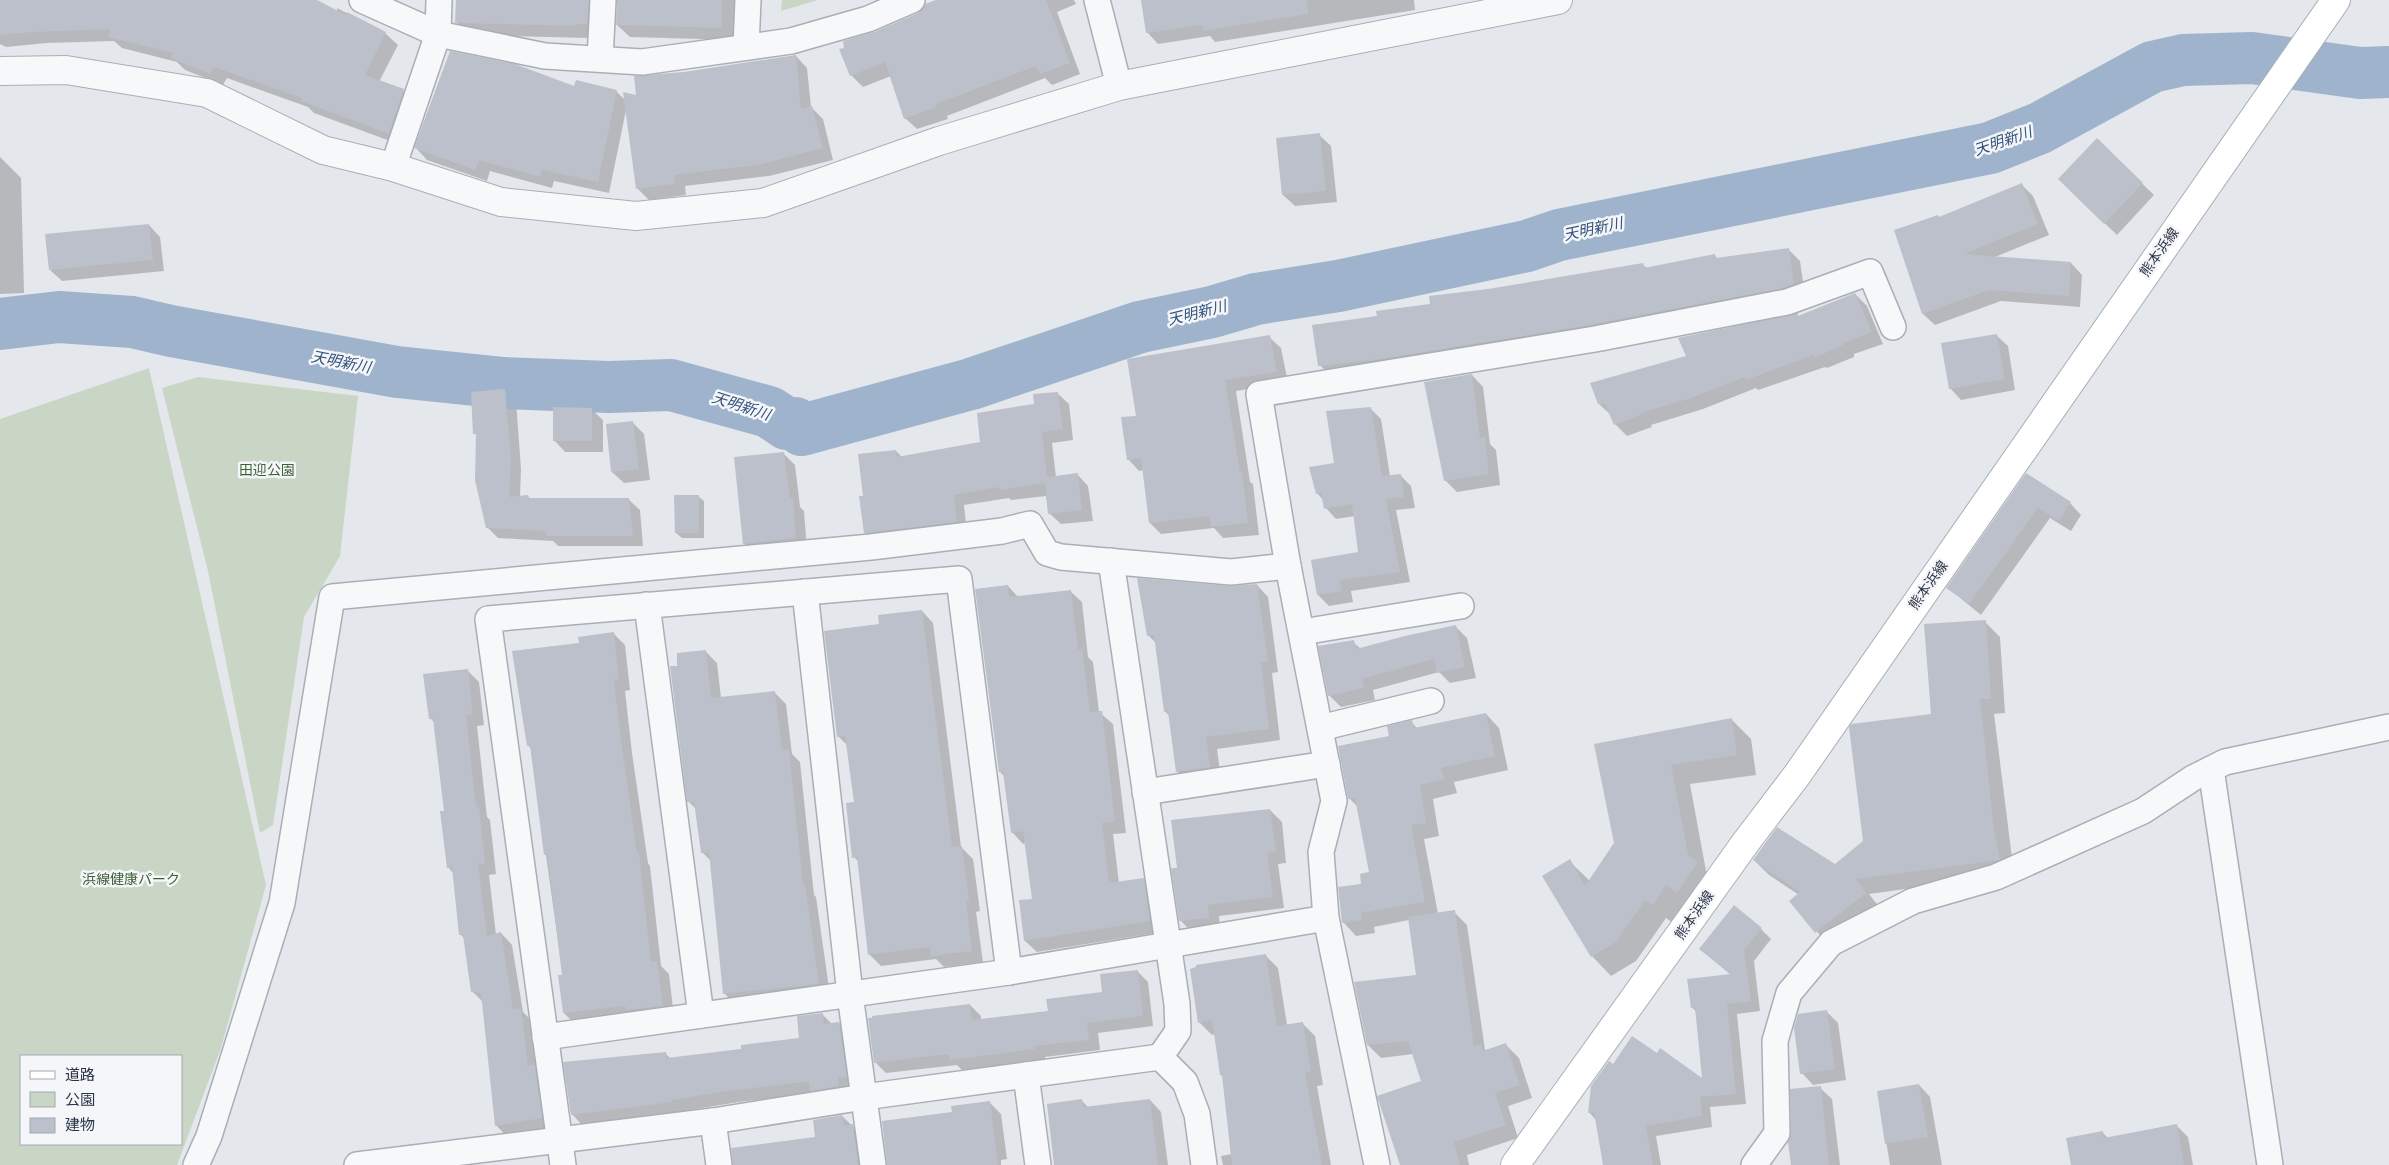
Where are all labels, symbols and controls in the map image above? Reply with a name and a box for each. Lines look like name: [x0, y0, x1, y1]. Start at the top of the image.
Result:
water label: 天明新川: [1971, 120, 2037, 160]
water label: 天明新川: [1561, 212, 1626, 245]
street label: 熊本浜線: [2135, 223, 2182, 280]
water label: 天明新川: [1165, 295, 1230, 330]
water label: 天明新川: [310, 345, 375, 378]
water label: 天明新川: [709, 386, 775, 425]
park label: 田迎公園: [239, 460, 295, 479]
street label: 熊本浜線: [1904, 556, 1951, 613]
park label: 浜線健康パーク: [82, 869, 180, 888]
street label: 熊本浜線: [1670, 886, 1717, 943]
legend: [20, 1055, 182, 1145]
text: 道路: [65, 1064, 95, 1085]
text: 公園: [65, 1089, 95, 1110]
text: 建物: [65, 1114, 95, 1135]

